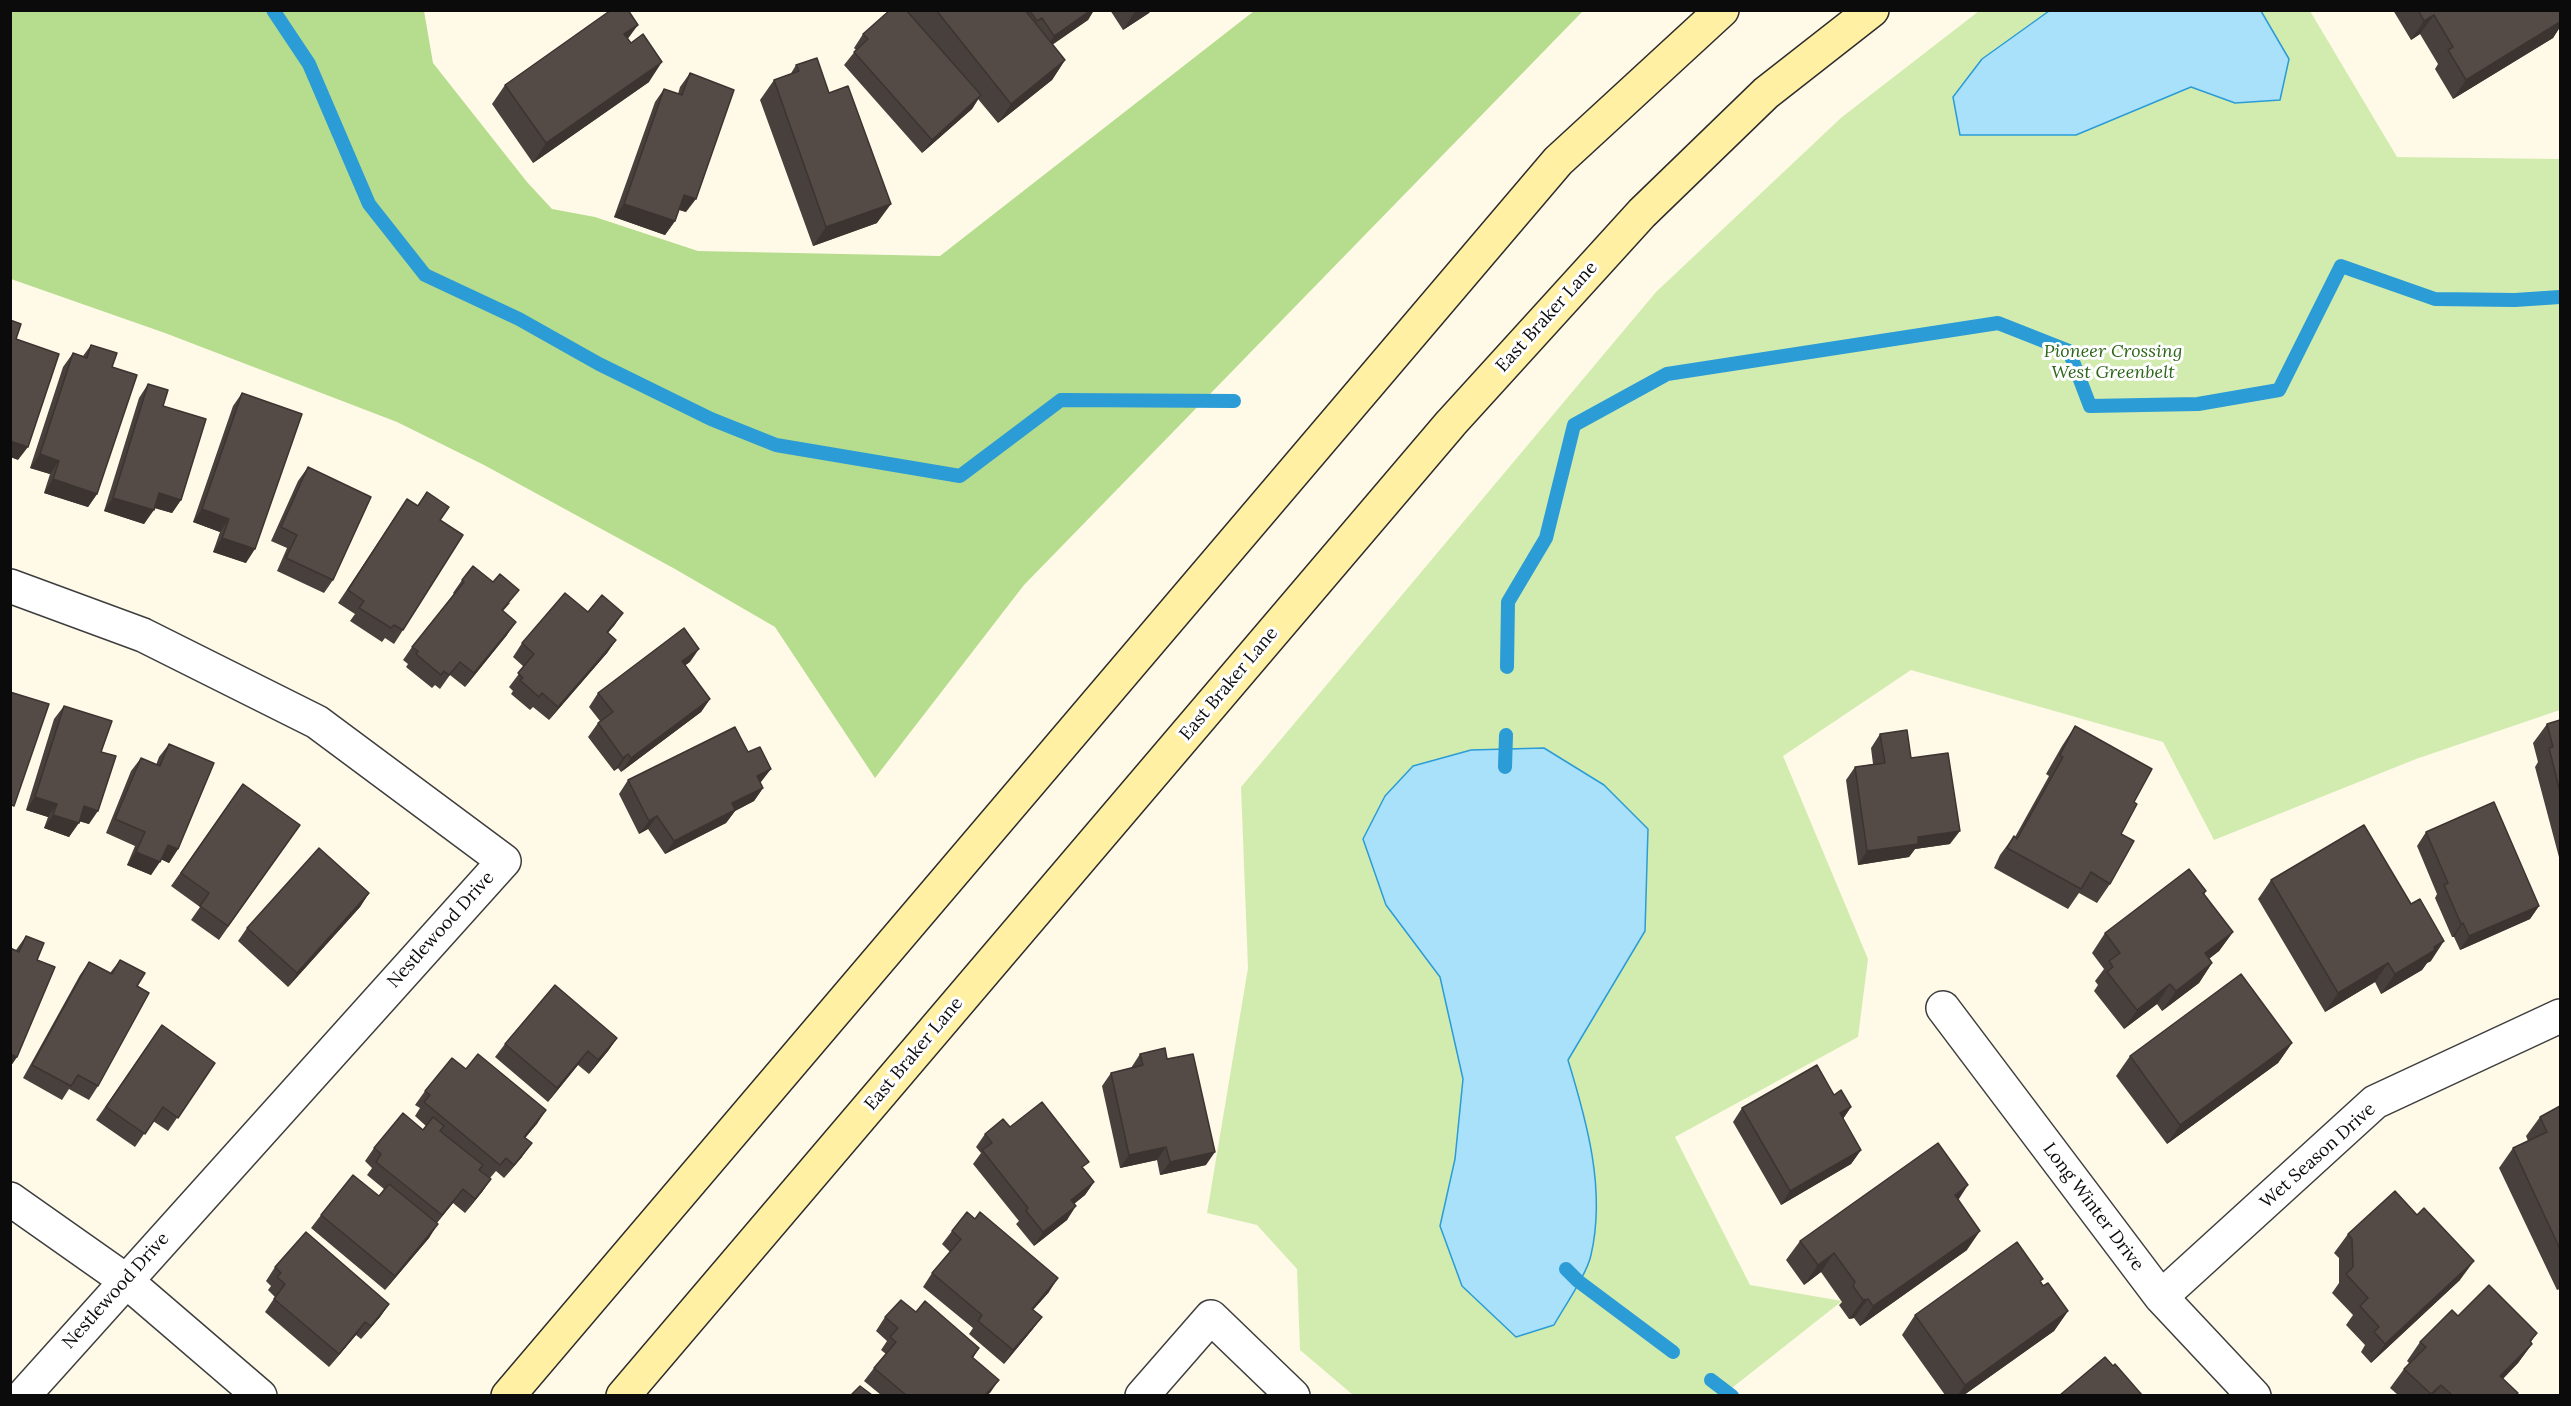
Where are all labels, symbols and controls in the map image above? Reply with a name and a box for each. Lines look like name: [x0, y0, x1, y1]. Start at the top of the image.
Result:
street label: East Braker Lane: [1492, 257, 1602, 377]
park label: Pioneer Crossing West Greenbelt: [2044, 341, 2182, 384]
street label: East Braker Lane: [1175, 623, 1283, 745]
street label: Nestlewood Drive: [383, 867, 499, 993]
street label: East Braker Lane: [860, 993, 968, 1115]
street label: Wet Season Drive: [2256, 1099, 2380, 1213]
street label: Long Winter Drive: [2038, 1139, 2148, 1275]
street label: Nestlewood Drive: [58, 1228, 174, 1354]

